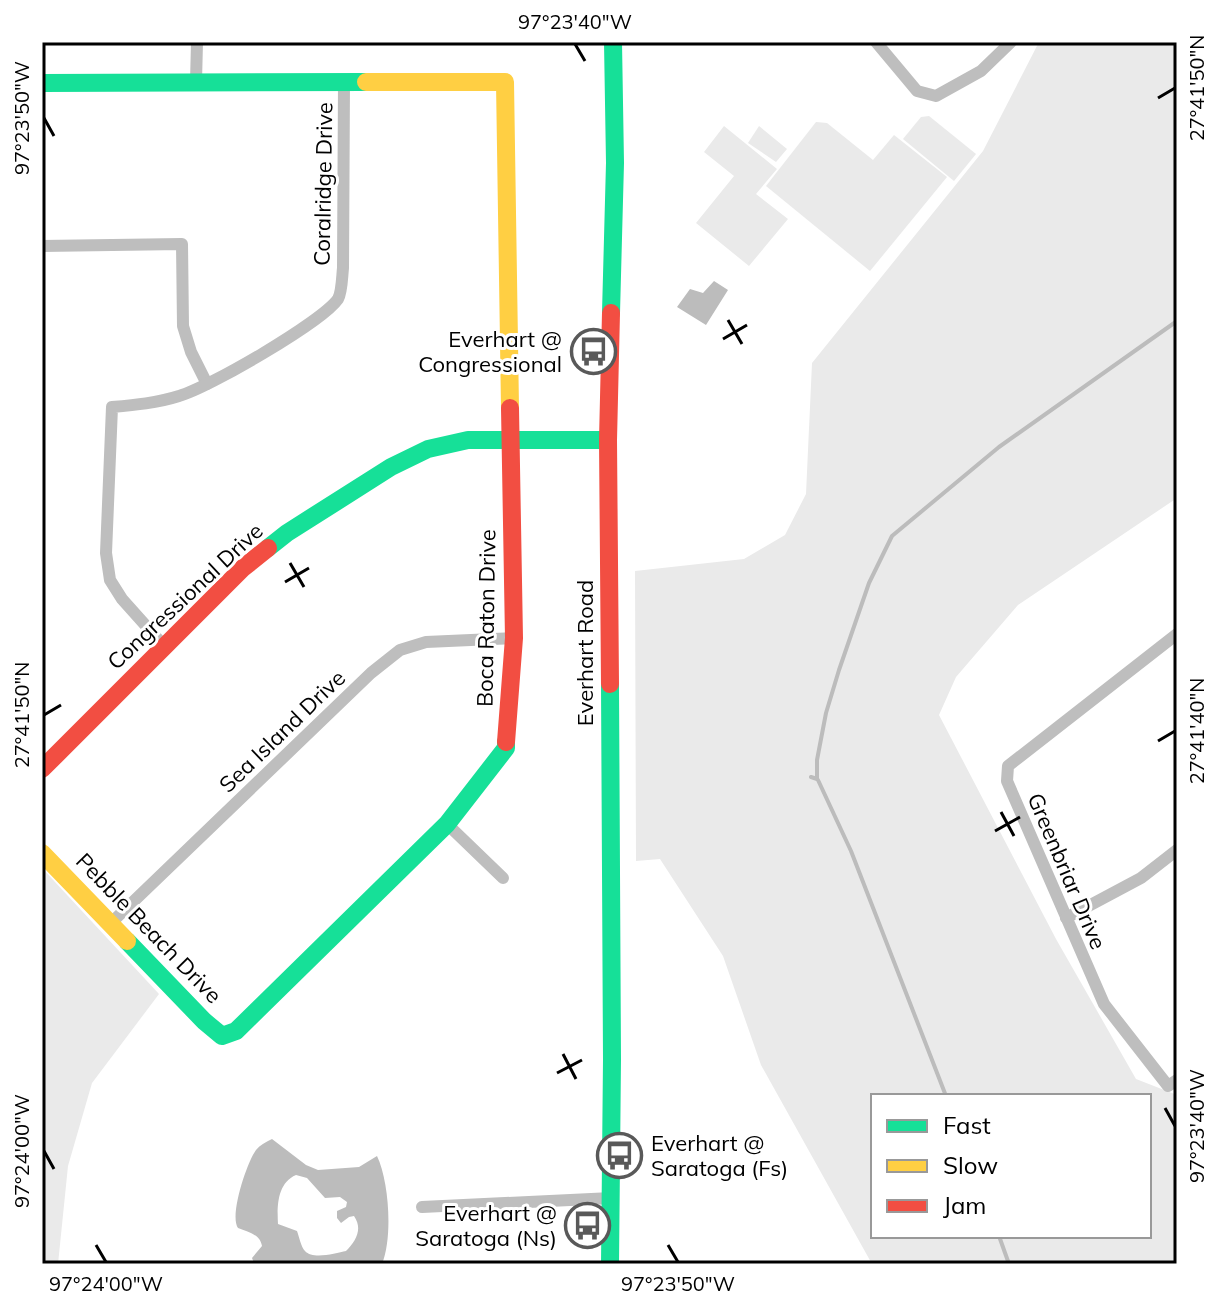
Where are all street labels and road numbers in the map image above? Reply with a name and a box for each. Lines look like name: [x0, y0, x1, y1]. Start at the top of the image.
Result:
street label: Coralridge Drive: [308, 102, 338, 266]
street label: Congressional Drive: [101, 517, 269, 675]
street label: Boca Raton Drive: [470, 529, 502, 707]
street label: Everhart Road: [571, 580, 599, 726]
street label: Sea Island Drive: [213, 664, 351, 798]
street label: Greenbriar Drive: [1021, 789, 1113, 953]
street label: Pebble Beach Drive: [70, 847, 228, 1009]

